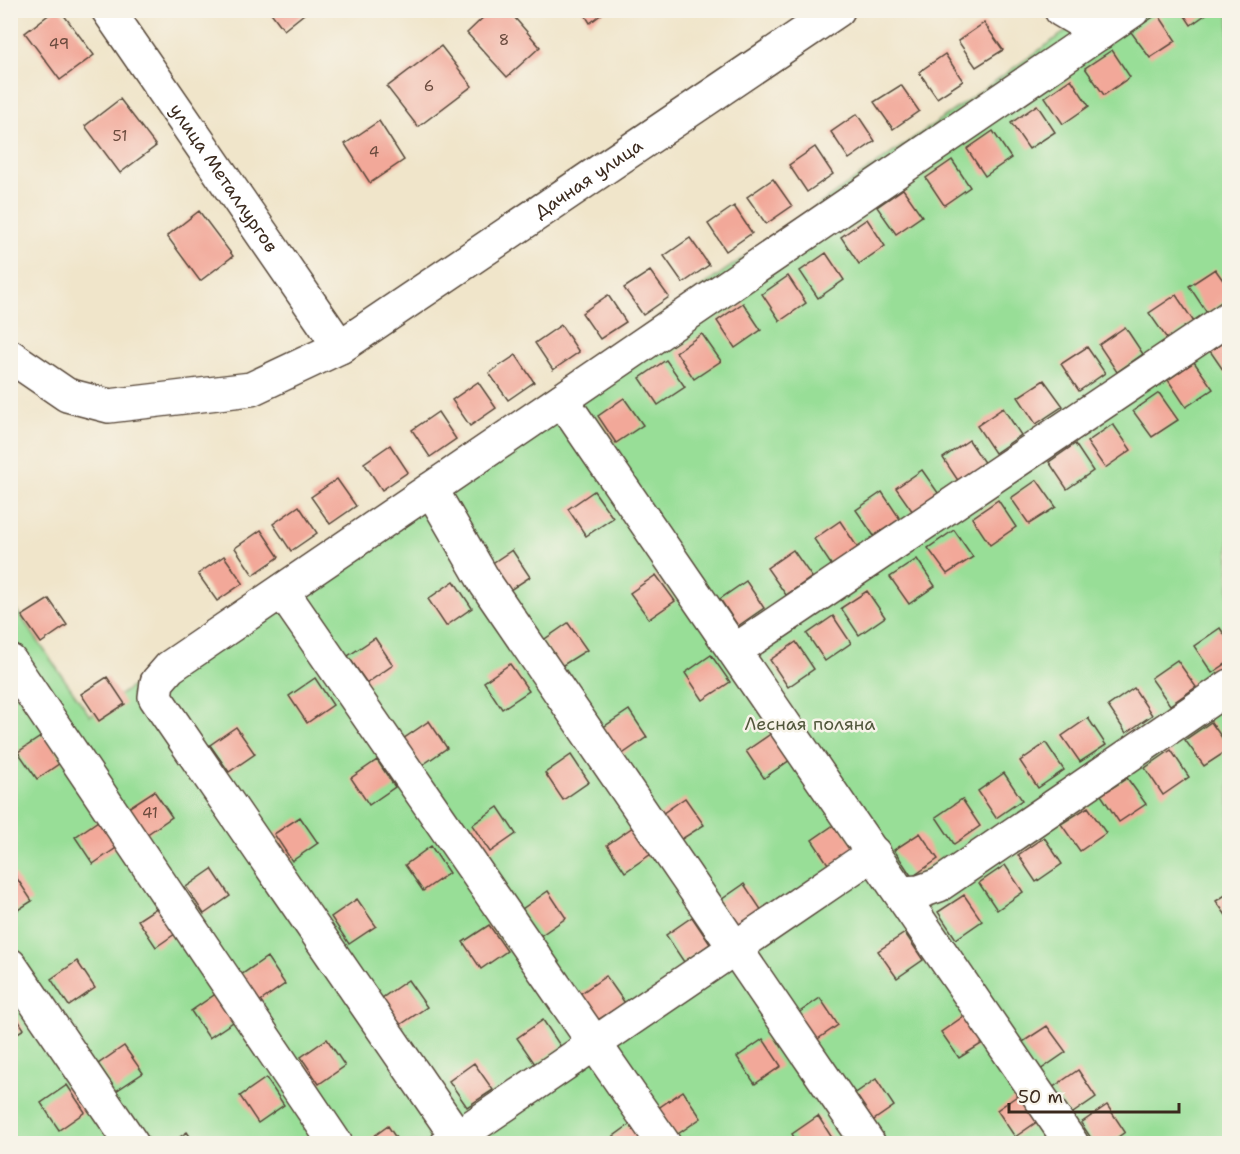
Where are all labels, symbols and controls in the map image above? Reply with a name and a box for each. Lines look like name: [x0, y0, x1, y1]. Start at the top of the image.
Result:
house number: 8: [499, 30, 509, 50]
house number: 49: [49, 34, 69, 54]
house number: 6: [424, 76, 434, 96]
street label: улица Металлургов: [164, 99, 283, 257]
house number: 51: [113, 126, 127, 146]
street label: Дачная улица: [530, 134, 647, 224]
house number: 4: [369, 142, 379, 162]
park label: Лесная поляна: [745, 712, 875, 736]
house number: 41: [142, 803, 158, 823]
scale bar: [1009, 1076, 1178, 1114]
text: 50 m: [1018, 1085, 1063, 1109]

